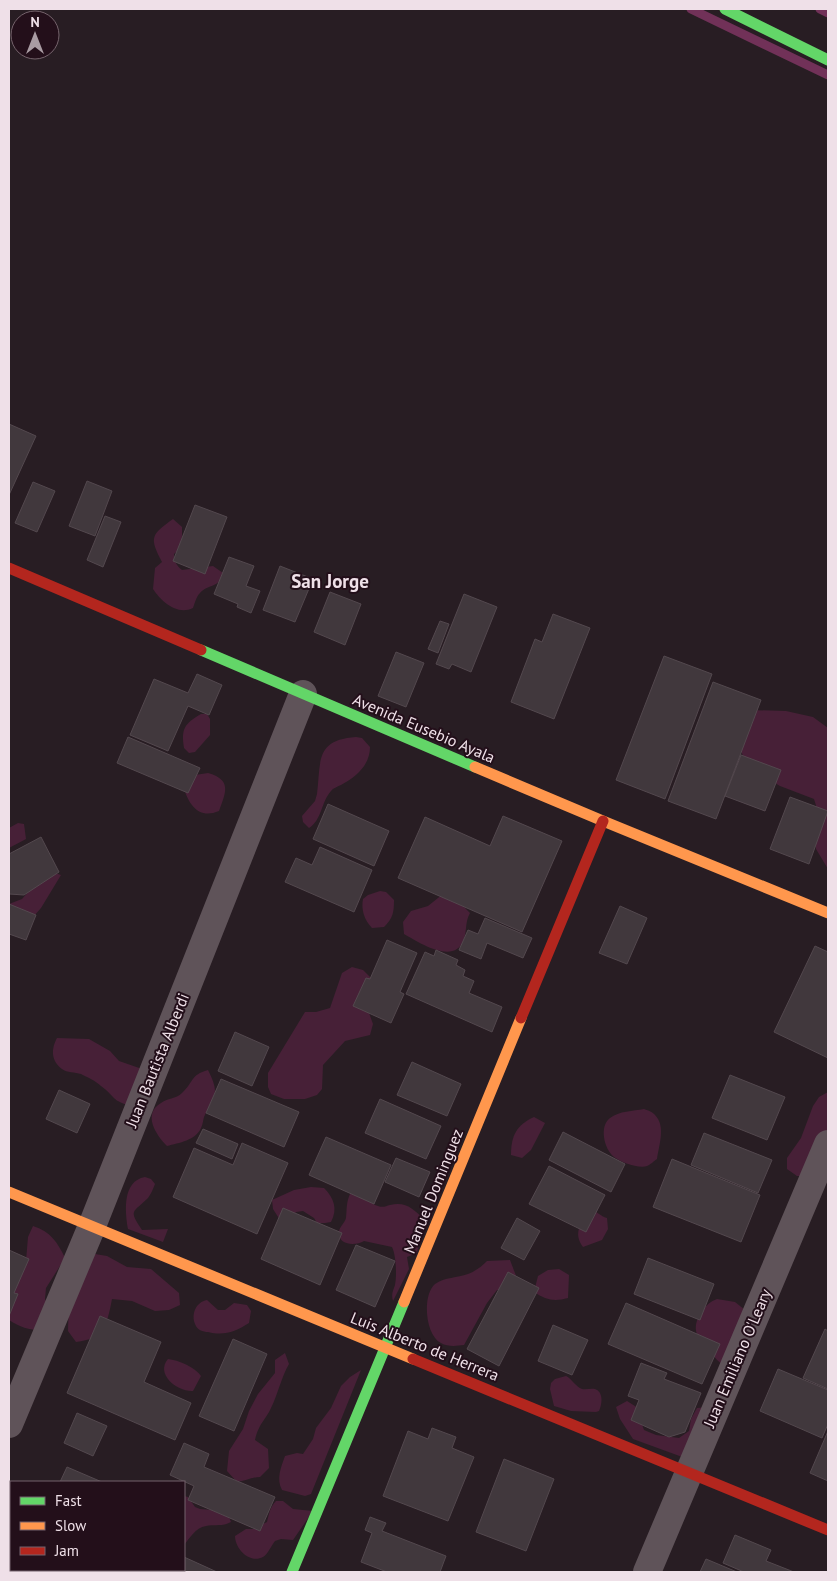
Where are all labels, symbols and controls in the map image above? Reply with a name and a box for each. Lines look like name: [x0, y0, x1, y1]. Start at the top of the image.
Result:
north arrow: [10, 10, 60, 60]
text: N: [30, 13, 40, 31]
district label: San Jorge: [291, 569, 369, 593]
street label: Avenida Eusebio Ayala: [350, 689, 498, 767]
street label: Juan Bautista Alberdi: [121, 990, 193, 1131]
street label: Manuel Dominguez: [399, 1126, 467, 1256]
street label: Juan Emiliano O'Leary: [698, 1285, 775, 1431]
street label: Luis Alberto de Herrera: [348, 1307, 502, 1385]
legend: [10, 1481, 185, 1571]
text: Fast: [55, 1491, 82, 1510]
text: Slow: [55, 1516, 86, 1535]
text: Jam: [54, 1541, 79, 1560]

